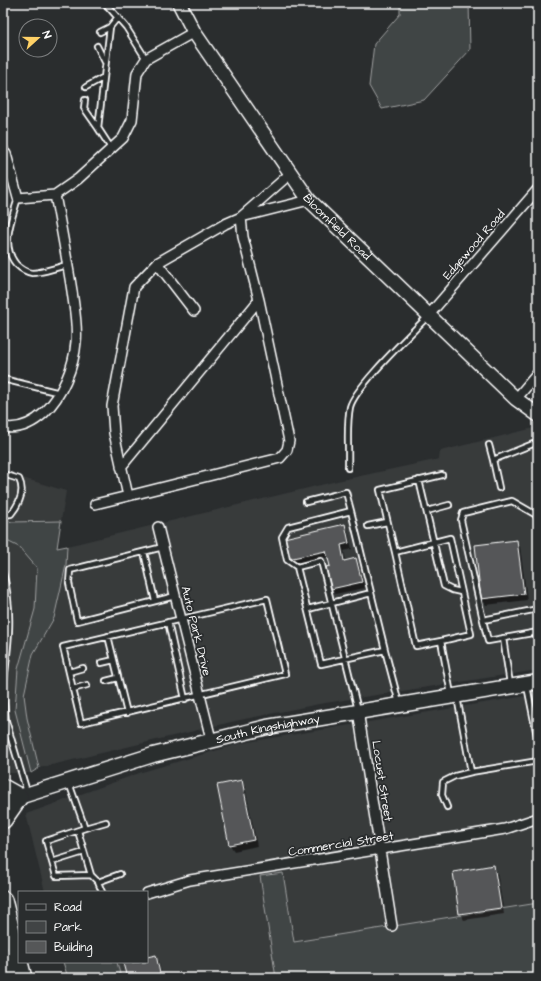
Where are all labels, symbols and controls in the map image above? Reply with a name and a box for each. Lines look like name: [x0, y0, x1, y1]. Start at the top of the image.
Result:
north arrow: [18, 18, 58, 58]
text: N: [39, 29, 55, 41]
street label: Bloomfield Road: [299, 190, 375, 264]
street label: Edgewood Road: [439, 206, 510, 284]
street label: Auto Park Drive: [177, 584, 215, 678]
street label: South Kingshighway: [214, 710, 322, 748]
street label: Locust Street: [367, 739, 397, 823]
street label: Commercial Street: [287, 827, 395, 861]
legend: [18, 891, 148, 963]
text: Road: [54, 899, 82, 916]
text: Park: [54, 919, 82, 936]
text: Building: [54, 939, 92, 957]

